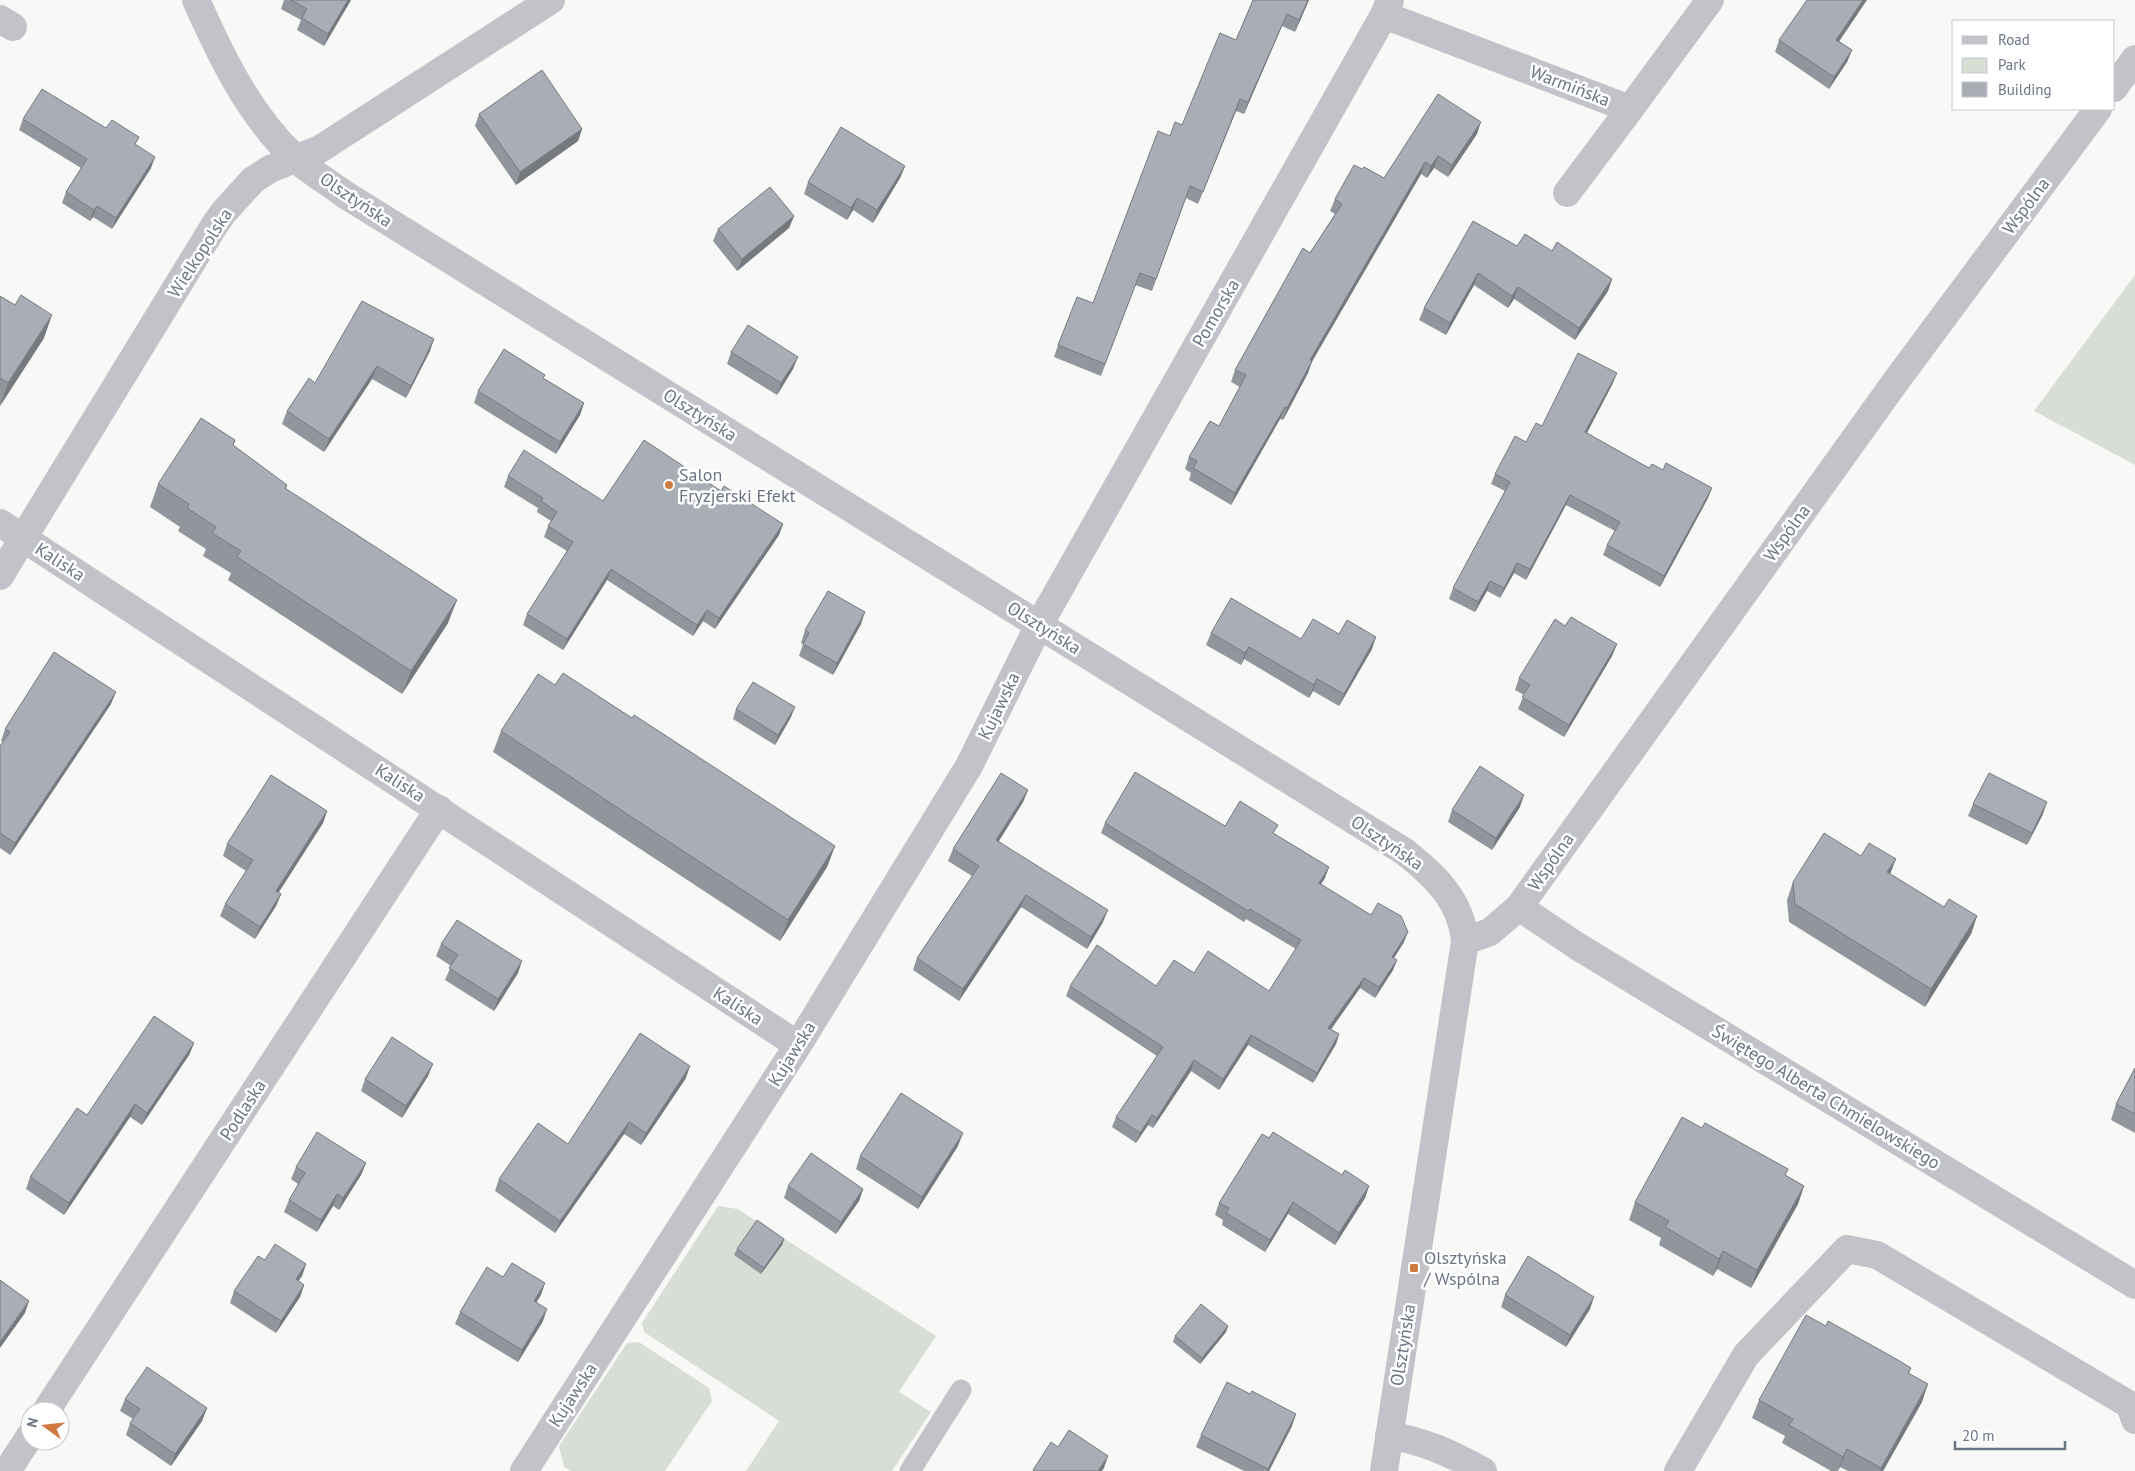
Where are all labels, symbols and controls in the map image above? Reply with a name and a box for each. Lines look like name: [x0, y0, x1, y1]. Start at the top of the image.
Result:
legend: [1952, 20, 2115, 110]
text: Road: [1998, 30, 2030, 49]
text: Park: [1998, 55, 2026, 74]
street label: Warmińska: [1527, 60, 1613, 111]
text: Building: [1998, 80, 2052, 99]
street label: Olsztyńska: [316, 167, 397, 232]
street label: Wspólna: [1997, 173, 2054, 239]
street label: Wielkopolska: [162, 204, 237, 302]
street label: Pomorska: [1187, 275, 1244, 351]
street label: Olsztyńska: [659, 383, 741, 446]
place label: Salon Fryzjerski Efekt: [679, 463, 796, 507]
marker: Salon Fryzjerski Efekt: [663, 479, 675, 491]
street label: Wspólna: [1758, 500, 1815, 566]
street label: Kaliska: [31, 537, 89, 586]
street label: Olsztyńska: [1003, 596, 1085, 659]
street label: Kujawska: [972, 668, 1025, 743]
street label: Kaliska: [371, 758, 429, 807]
street label: Olsztyńska: [1347, 810, 1428, 875]
street label: Wspólna: [1522, 828, 1579, 895]
street label: Kaliska: [709, 981, 767, 1030]
street label: Kujawska: [763, 1017, 820, 1090]
street label: Świętego Alberta Chmielowskiego: [1708, 1019, 1945, 1174]
street label: Podlaska: [214, 1075, 271, 1145]
place label: Olsztyńska / Wspólna: [1423, 1246, 1507, 1290]
marker: Olsztyńska / Wspólna: [1408, 1262, 1420, 1274]
street label: Olsztyńska: [1385, 1302, 1420, 1388]
street label: Kujawska: [543, 1358, 602, 1431]
north arrow: [20, 1401, 70, 1451]
text: N: [23, 1416, 42, 1429]
scale bar: [1955, 1418, 2065, 1450]
text: 20 m: [1962, 1426, 1995, 1445]

